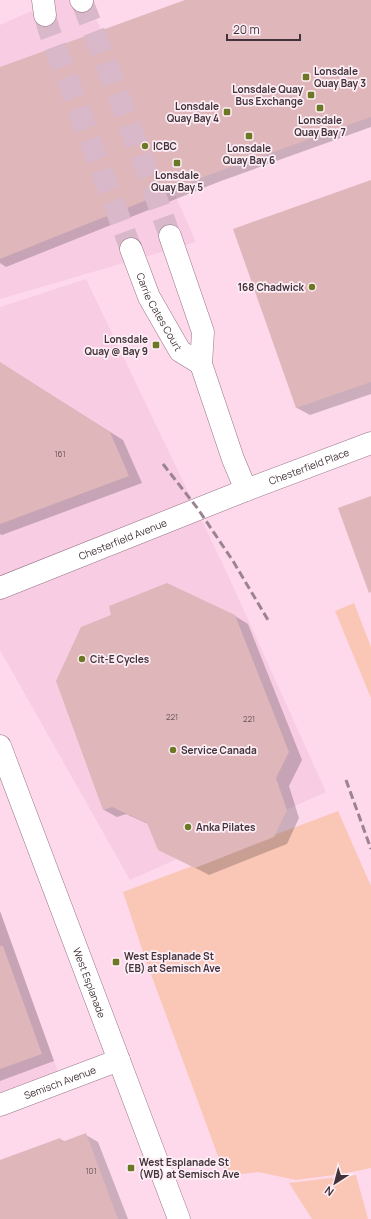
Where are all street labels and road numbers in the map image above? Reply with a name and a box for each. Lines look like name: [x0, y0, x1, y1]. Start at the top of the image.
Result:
street label: Carrie Cates Court: [133, 271, 185, 353]
street label: Chesterfield Place: [267, 445, 351, 488]
street label: Chesterfield Avenue: [76, 515, 169, 563]
street label: West Esplanade: [70, 946, 109, 1020]
street label: Semisch Avenue: [22, 1062, 98, 1102]

